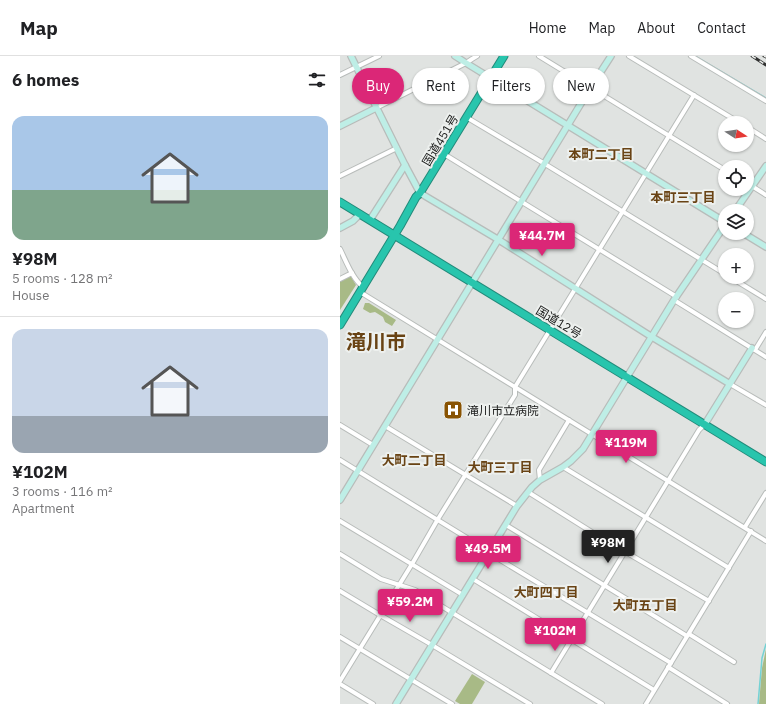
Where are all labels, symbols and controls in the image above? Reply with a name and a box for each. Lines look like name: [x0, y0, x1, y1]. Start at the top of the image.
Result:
text: Map: [20, 16, 58, 40]
text: Home: [529, 19, 566, 37]
text: Map: [588, 19, 615, 37]
text: About: [637, 19, 675, 37]
text: Contact: [697, 19, 746, 37]
chip: Buy: [352, 68, 404, 104]
chip: Rent: [412, 68, 469, 104]
chip: Filters: [477, 68, 545, 104]
chip: New: [553, 68, 609, 104]
text: 6 homes: [12, 69, 79, 91]
icon: filters: [306, 69, 328, 91]
street label: 国道451号: [419, 111, 461, 169]
north arrow: [718, 116, 754, 152]
map controls: [718, 116, 754, 328]
icon: home: [134, 142, 206, 214]
district label: 本町二丁目: [568, 146, 634, 163]
button: locate: [718, 160, 754, 196]
district label: 本町三丁目: [650, 189, 716, 206]
button: layers: [718, 204, 754, 240]
pin: ¥44.7M: [509, 223, 575, 257]
text: ¥44.7M: [519, 227, 565, 244]
text: ¥98M: [12, 248, 57, 270]
button: +: [718, 248, 754, 284]
text: 5 rooms · 128 m²: [12, 270, 113, 287]
text: House: [12, 287, 49, 304]
button: −: [718, 292, 754, 328]
street label: 国道12号: [534, 303, 584, 341]
district label: 滝川市: [346, 328, 406, 355]
icon: home: [134, 355, 206, 427]
hospital icon: 滝川市立病院: [442, 399, 464, 421]
place label: 滝川市立病院: [467, 403, 539, 418]
pin: ¥119M: [598, 430, 654, 464]
text: ¥119M: [605, 434, 647, 451]
district label: 大町二丁目: [381, 452, 447, 469]
district label: 大町三丁目: [467, 459, 533, 476]
text: ¥102M: [12, 461, 68, 483]
text: 3 rooms · 116 m²: [12, 483, 113, 500]
text: Apartment: [12, 500, 75, 517]
pin: ¥98M: [584, 530, 632, 564]
text: ¥98M: [591, 534, 625, 551]
pin: ¥49.5M: [455, 536, 521, 570]
text: ¥49.5M: [465, 540, 511, 557]
district label: 大町四丁目: [513, 584, 579, 601]
pin: ¥59.2M: [377, 589, 443, 623]
text: ¥59.2M: [387, 593, 433, 610]
district label: 大町五丁目: [612, 597, 678, 614]
pin: ¥102M: [527, 618, 583, 652]
text: ¥102M: [534, 622, 576, 639]

